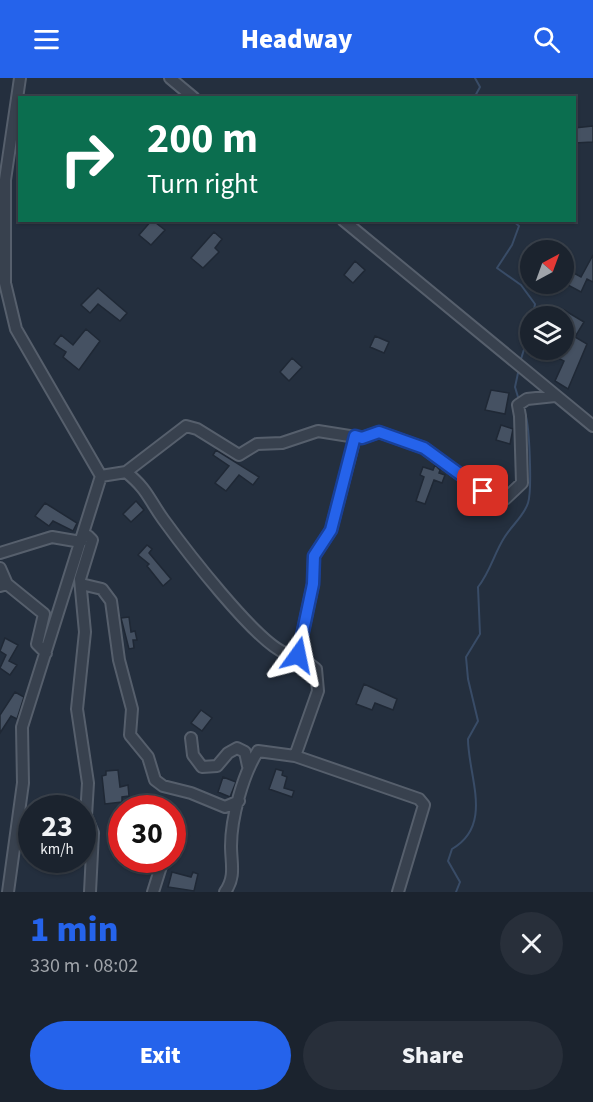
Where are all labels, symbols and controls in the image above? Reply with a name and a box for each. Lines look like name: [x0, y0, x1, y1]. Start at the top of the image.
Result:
text: Headway: [241, 20, 352, 59]
icon: menu: [30, 23, 63, 56]
icon: search: [530, 23, 563, 56]
text: 200 m: [147, 109, 258, 169]
icon: right: [48, 120, 126, 198]
text: Turn right: [147, 165, 258, 204]
north arrow: [520, 240, 574, 294]
map controls: [520, 240, 574, 360]
button: layers: [520, 306, 574, 360]
pin: [457, 465, 508, 516]
icon: arrive: [466, 474, 499, 507]
position arrow: [266, 623, 330, 687]
speed limit sign: 30: [108, 795, 186, 873]
text: 23: [41, 805, 73, 848]
text: km/h: [40, 839, 74, 860]
text: 1 min: [30, 904, 118, 955]
button: close: [500, 912, 563, 975]
text: 330 m · 08:02: [30, 952, 138, 980]
button: Exit: [30, 1021, 291, 1090]
button: Share: [303, 1021, 563, 1090]

